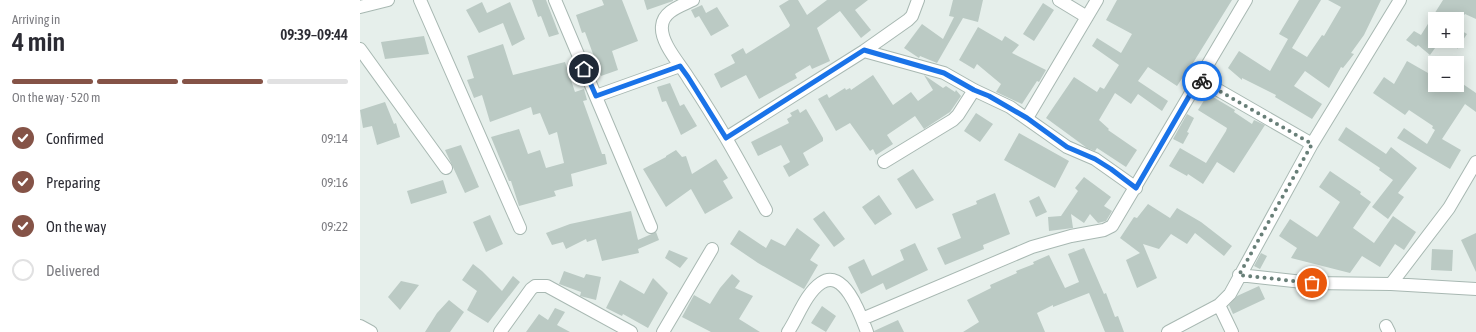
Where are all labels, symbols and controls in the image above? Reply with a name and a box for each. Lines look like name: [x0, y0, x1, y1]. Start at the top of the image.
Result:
text: Arriving in: [12, 12, 60, 27]
map controls: [1428, 12, 1464, 92]
button: +: [1428, 12, 1464, 48]
text: 09:39–09:44: [280, 26, 348, 43]
text: 4 min: [12, 27, 65, 57]
pin: [567, 52, 601, 86]
button: −: [1428, 56, 1464, 92]
icon: home: [573, 58, 595, 80]
courier: [1182, 61, 1222, 101]
icon: bike: [1191, 70, 1213, 92]
text: On the way · 520 m: [12, 90, 100, 105]
icon: check: [12, 127, 34, 149]
text: Confirmed: [46, 130, 104, 147]
text: 09:14: [321, 131, 348, 146]
icon: check: [12, 171, 34, 193]
text: Preparing: [46, 174, 100, 191]
text: 09:16: [321, 175, 348, 190]
icon: check: [12, 215, 34, 237]
text: On the way: [46, 218, 107, 235]
text: 09:22: [321, 219, 348, 234]
text: Delivered: [46, 262, 100, 279]
pin: [1295, 266, 1329, 300]
icon: bag: [1301, 272, 1323, 294]

